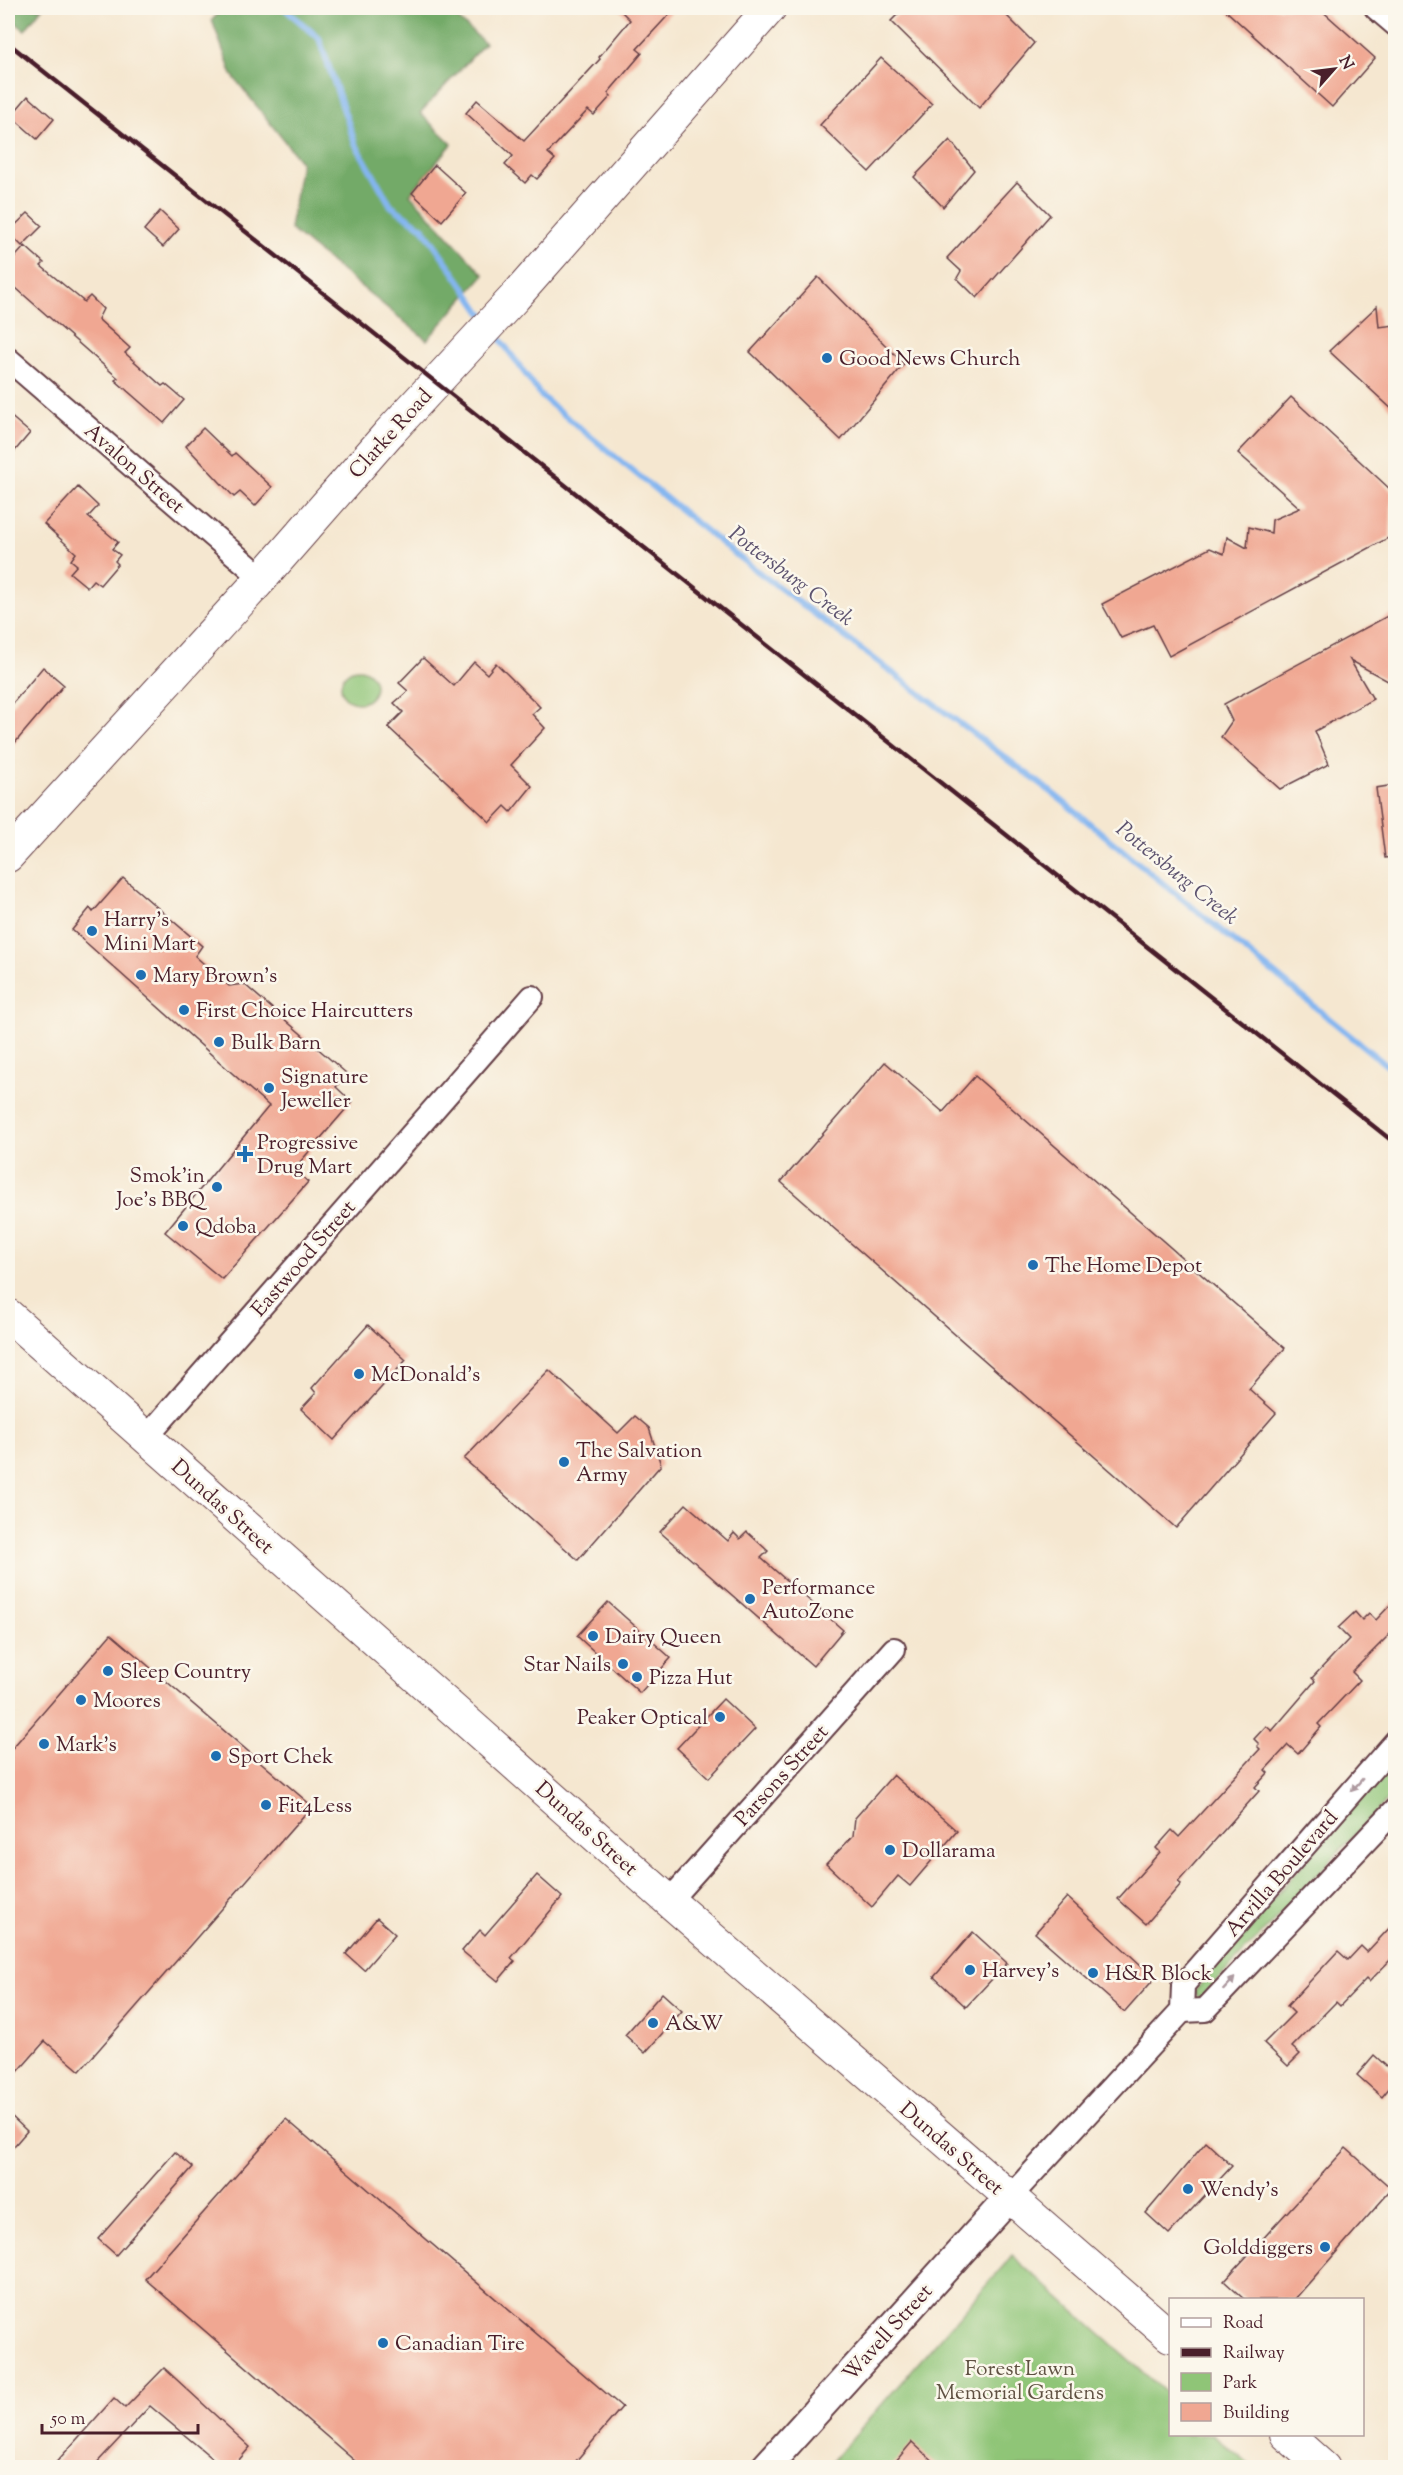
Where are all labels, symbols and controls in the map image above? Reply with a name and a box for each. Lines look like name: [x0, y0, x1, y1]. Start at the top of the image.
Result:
north arrow: [1304, 39, 1364, 99]
text: N: [1332, 52, 1358, 74]
place label: Good News Church: [839, 345, 1021, 375]
marker: Good News Church: [820, 351, 834, 365]
street label: Clarke Road: [343, 382, 440, 486]
street label: Avalon Street: [77, 417, 191, 522]
water label: Pottersburg Creek: [721, 520, 860, 635]
water label: Pottersburg Creek: [1108, 815, 1244, 934]
place label: Harry's Mini Mart: [104, 906, 196, 960]
marker: Harry's Mini Mart: [85, 924, 99, 938]
place label: Mary Brown's: [153, 962, 277, 992]
marker: Mary Brown's: [134, 968, 148, 982]
place label: First Choice Haircutters: [196, 997, 413, 1027]
marker: First Choice Haircutters: [177, 1003, 191, 1017]
place label: Bulk Barn: [231, 1029, 321, 1059]
marker: Bulk Barn: [212, 1035, 226, 1049]
place label: Signature Jeweller: [280, 1063, 368, 1117]
marker: Signature Jeweller: [262, 1081, 276, 1095]
place label: Progressive Drug Mart: [257, 1129, 358, 1183]
marker: Progressive Drug Mart: [238, 1147, 252, 1161]
place label: Smok'in Joe's BBQ: [115, 1162, 207, 1216]
marker: Smok'in Joe's BBQ: [210, 1180, 224, 1194]
street label: Eastwood Street: [245, 1194, 364, 1324]
place label: Qdoba: [195, 1213, 257, 1243]
marker: Qdoba: [176, 1219, 190, 1233]
place label: The Home Depot: [1045, 1252, 1202, 1282]
marker: The Home Depot: [1026, 1258, 1040, 1272]
place label: McDonald's: [371, 1361, 480, 1391]
marker: McDonald's: [352, 1367, 366, 1381]
place label: The Salvation Army: [576, 1437, 702, 1491]
street label: Dundas Street: [164, 1453, 280, 1562]
marker: The Salvation Army: [557, 1455, 571, 1469]
place label: Performance AutoZone: [762, 1574, 875, 1628]
marker: Performance AutoZone: [743, 1592, 757, 1606]
place label: Dairy Queen: [605, 1623, 722, 1653]
marker: Dairy Queen: [586, 1629, 600, 1643]
place label: Star Nails: [523, 1651, 611, 1681]
marker: Star Nails: [616, 1657, 630, 1671]
place label: Sleep Country: [120, 1658, 252, 1688]
marker: Sleep Country: [101, 1664, 115, 1678]
place label: Pizza Hut: [649, 1664, 732, 1694]
marker: Pizza Hut: [630, 1670, 644, 1684]
place label: Moores: [93, 1687, 161, 1717]
marker: Moores: [74, 1693, 88, 1707]
place label: Peaker Optical: [577, 1704, 708, 1734]
marker: Peaker Optical: [713, 1710, 727, 1724]
street label: Parsons Street: [729, 1719, 836, 1834]
place label: Mark's: [56, 1731, 117, 1761]
marker: Mark's: [37, 1737, 51, 1751]
place label: Sport Chek: [228, 1743, 334, 1773]
marker: Sport Chek: [209, 1749, 223, 1763]
street label: Dundas Street: [528, 1775, 644, 1884]
one-way arrow: [1351, 1777, 1364, 1792]
place label: Fit4Less: [278, 1792, 352, 1822]
marker: Fit4Less: [259, 1798, 273, 1812]
street label: Arvilla Boulevard: [1219, 1804, 1346, 1944]
place label: Dollarama: [902, 1837, 996, 1867]
marker: Dollarama: [883, 1843, 897, 1857]
place label: Harvey's: [982, 1957, 1059, 1987]
place label: H&R Block: [1105, 1960, 1213, 1990]
marker: Harvey's: [963, 1963, 977, 1977]
marker: H&R Block: [1086, 1966, 1100, 1980]
one-way arrow: [1222, 1977, 1236, 1992]
place label: A&W: [665, 2010, 723, 2040]
marker: A&W: [646, 2016, 660, 2030]
street label: Dundas Street: [892, 2096, 1009, 2203]
place label: Wendy's: [1200, 2176, 1279, 2206]
marker: Wendy's: [1181, 2182, 1195, 2196]
place label: Golddiggers: [1203, 2234, 1313, 2264]
marker: Golddiggers: [1318, 2240, 1332, 2254]
street label: Wavell Street: [837, 2278, 940, 2389]
legend: [1169, 2298, 1364, 2436]
text: Road: [1223, 2311, 1263, 2337]
place label: Canadian Tire: [395, 2330, 525, 2360]
marker: Canadian Tire: [376, 2336, 390, 2350]
text: Railway: [1223, 2341, 1285, 2367]
park label: Forest Lawn Memorial Gardens: [936, 2355, 1104, 2409]
text: Park: [1223, 2371, 1258, 2397]
scale bar: [42, 2397, 198, 2435]
text: Building: [1223, 2401, 1289, 2427]
text: 50 m: [50, 2407, 86, 2433]

